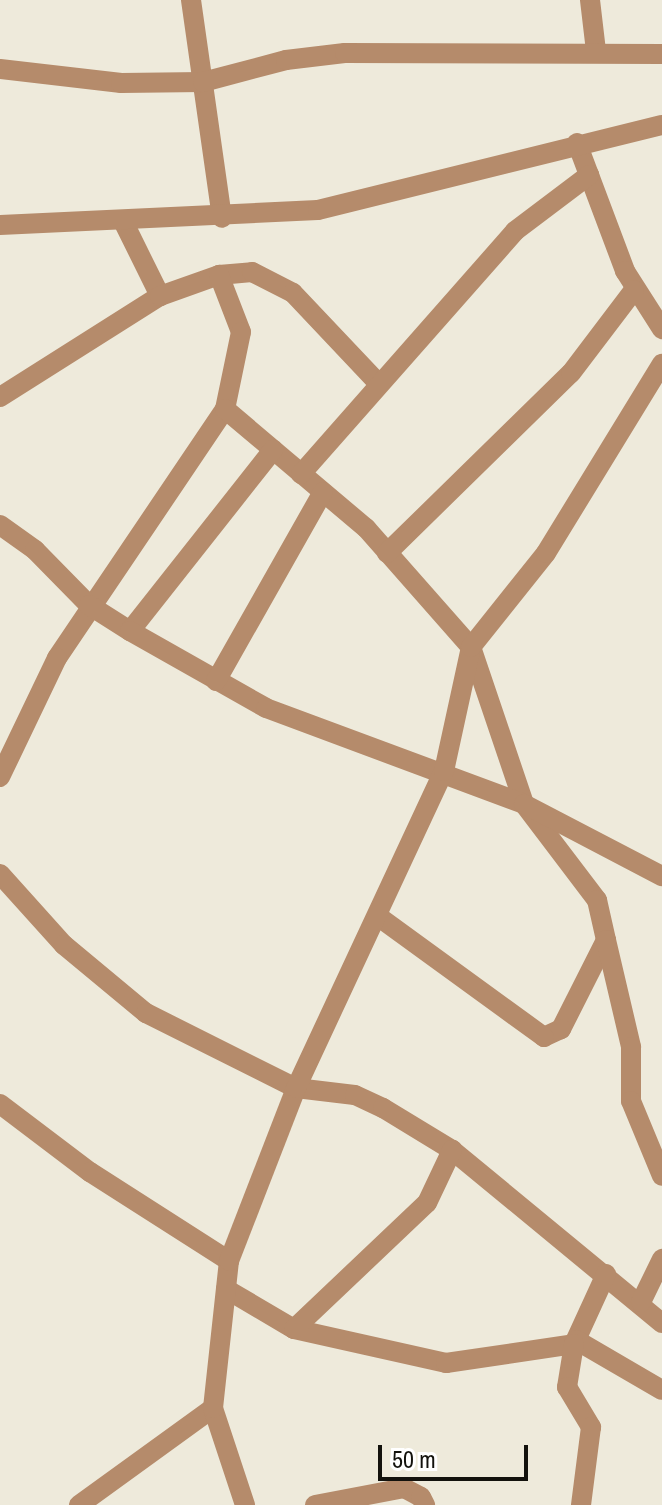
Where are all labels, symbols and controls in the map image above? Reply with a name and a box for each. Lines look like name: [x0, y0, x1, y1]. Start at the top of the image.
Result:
scale bar: [382, 1429, 532, 1479]
text: 50 m: [392, 1443, 436, 1475]

